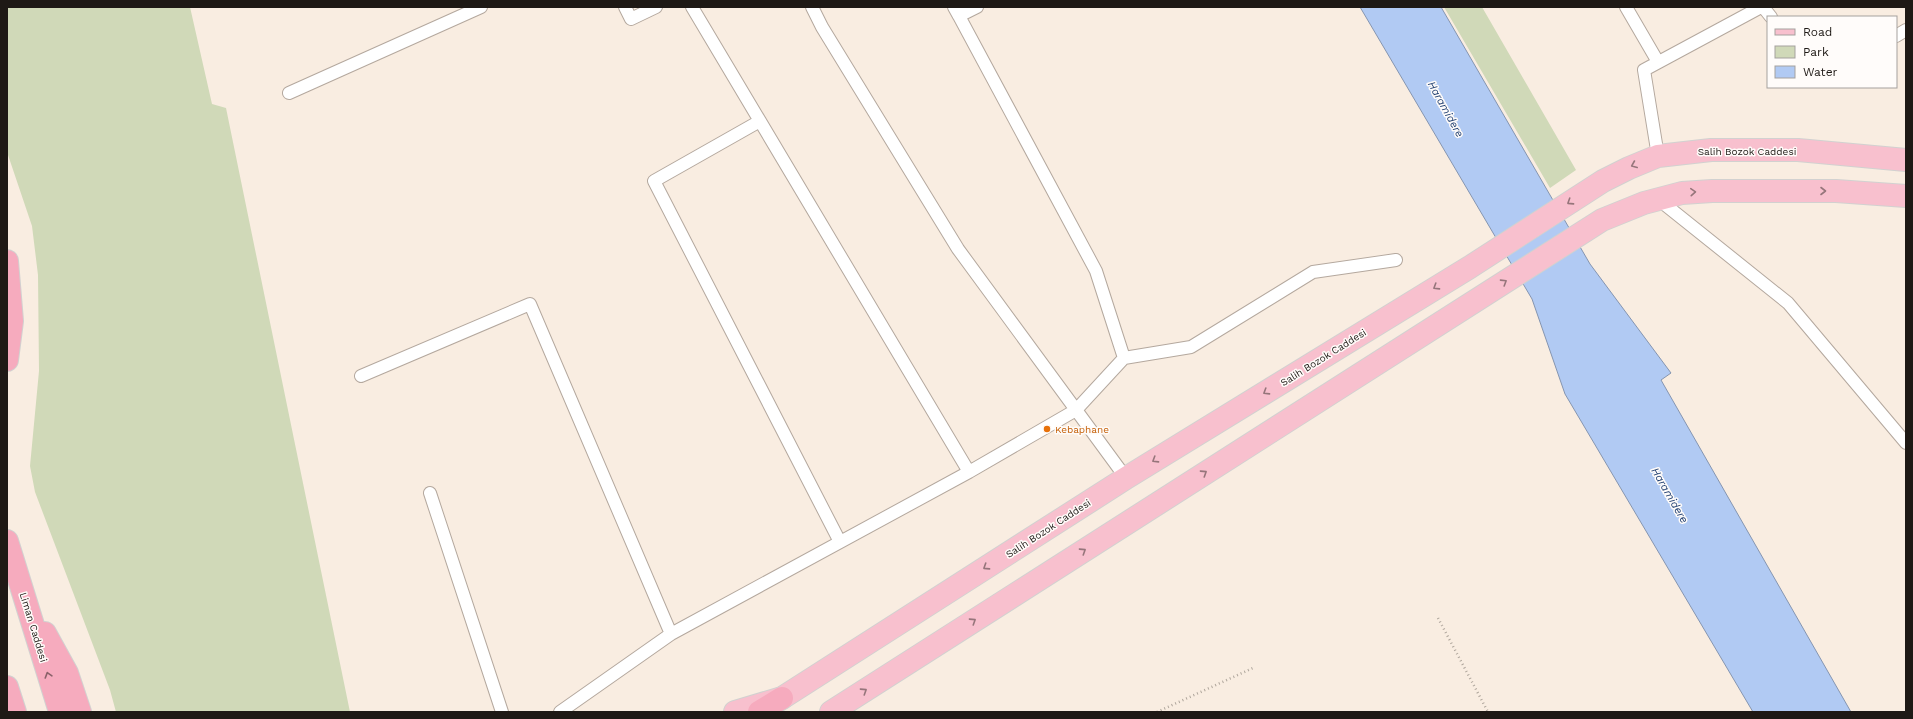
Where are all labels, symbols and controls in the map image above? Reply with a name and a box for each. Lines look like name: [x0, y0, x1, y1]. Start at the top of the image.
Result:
legend: [1767, 16, 1897, 88]
text: Road: [1803, 25, 1832, 39]
text: Park: [1803, 45, 1829, 59]
text: Water: [1803, 65, 1838, 79]
water label: Haramidere: [1425, 79, 1466, 140]
street label: Salih Bozok Caddesi: [1698, 146, 1796, 157]
one-way arrow: [1631, 161, 1638, 169]
one-way arrow: [1820, 187, 1826, 195]
one-way arrow: [1690, 188, 1696, 197]
one-way arrow: [1567, 198, 1574, 205]
one-way arrow: [1500, 279, 1507, 286]
one-way arrow: [1433, 282, 1440, 290]
street label: Salih Bozok Caddesi: [1279, 327, 1368, 388]
one-way arrow: [1263, 387, 1270, 394]
marker: Kebaphane: [1042, 424, 1052, 434]
place label: Kebaphane: [1055, 424, 1109, 435]
one-way arrow: [1152, 455, 1159, 462]
water label: Haramidere: [1648, 465, 1691, 525]
one-way arrow: [1200, 470, 1207, 478]
street label: Salih Bozok Caddesi: [1004, 497, 1093, 560]
one-way arrow: [1079, 548, 1086, 556]
one-way arrow: [983, 562, 990, 570]
street label: Liman Caddesi: [18, 591, 49, 663]
one-way arrow: [969, 618, 976, 626]
one-way arrow: [44, 671, 53, 678]
one-way arrow: [860, 688, 867, 696]

